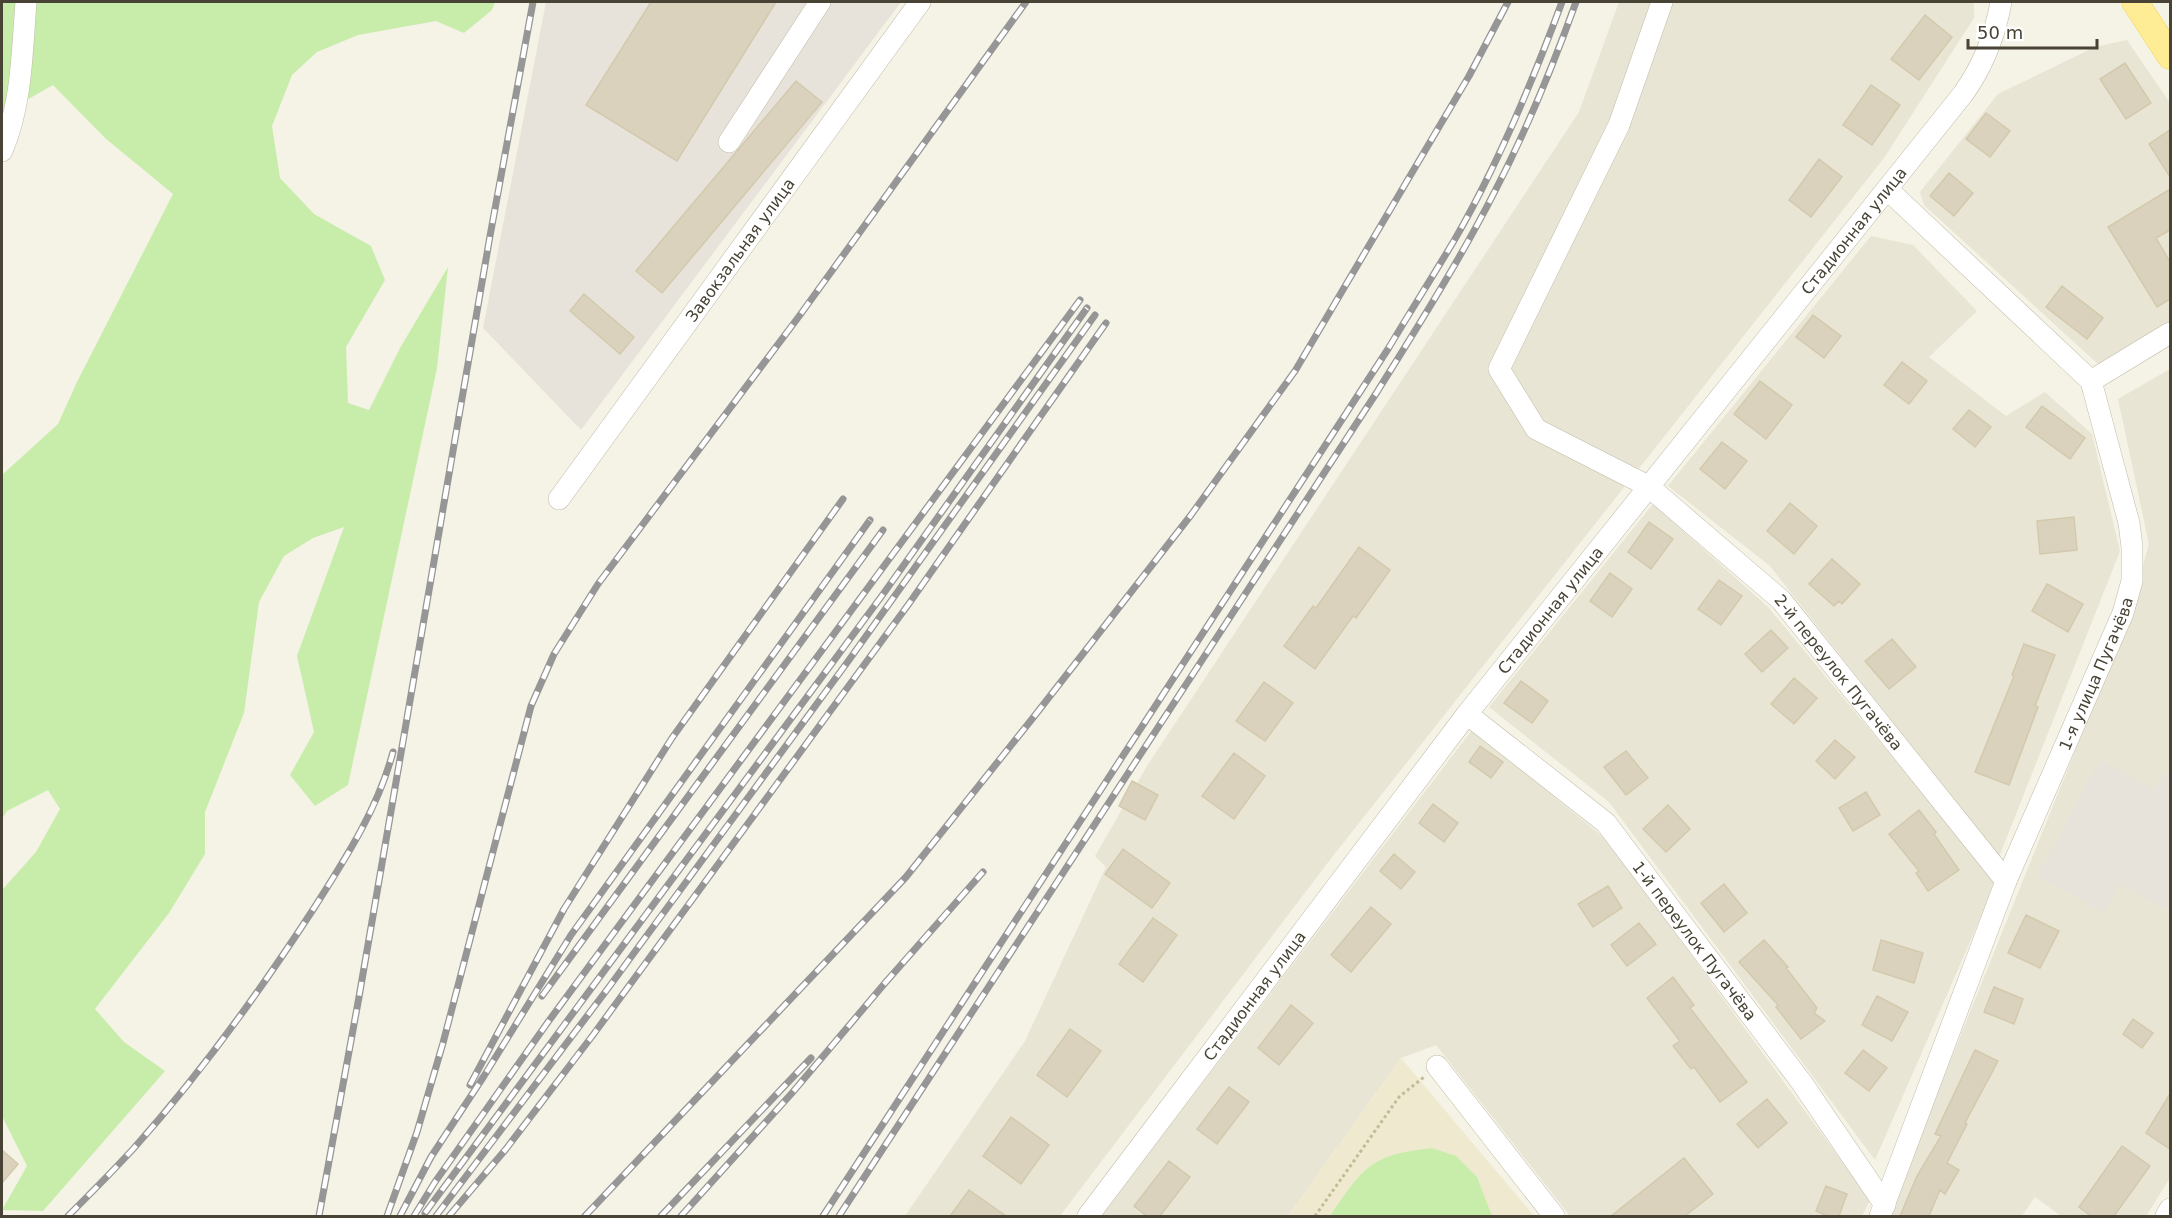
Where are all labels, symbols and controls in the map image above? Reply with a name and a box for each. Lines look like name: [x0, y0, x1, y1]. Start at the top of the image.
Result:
scale bar: [1968, 12, 2097, 50]
text: 50 m: [1977, 22, 2023, 43]
street label: Стадионная улица: [1797, 163, 1910, 298]
street label: Завокзальная улица: [682, 174, 798, 325]
street label: Стадионная улица: [1493, 543, 1607, 678]
street label: 2-й переулок Пугачёва: [1771, 590, 1907, 754]
street label: 1-я улица Пугачёва: [2055, 595, 2137, 753]
street label: 1-й переулок Пугачёва: [1629, 857, 1761, 1024]
street label: Стадионная улица: [1199, 927, 1309, 1064]

